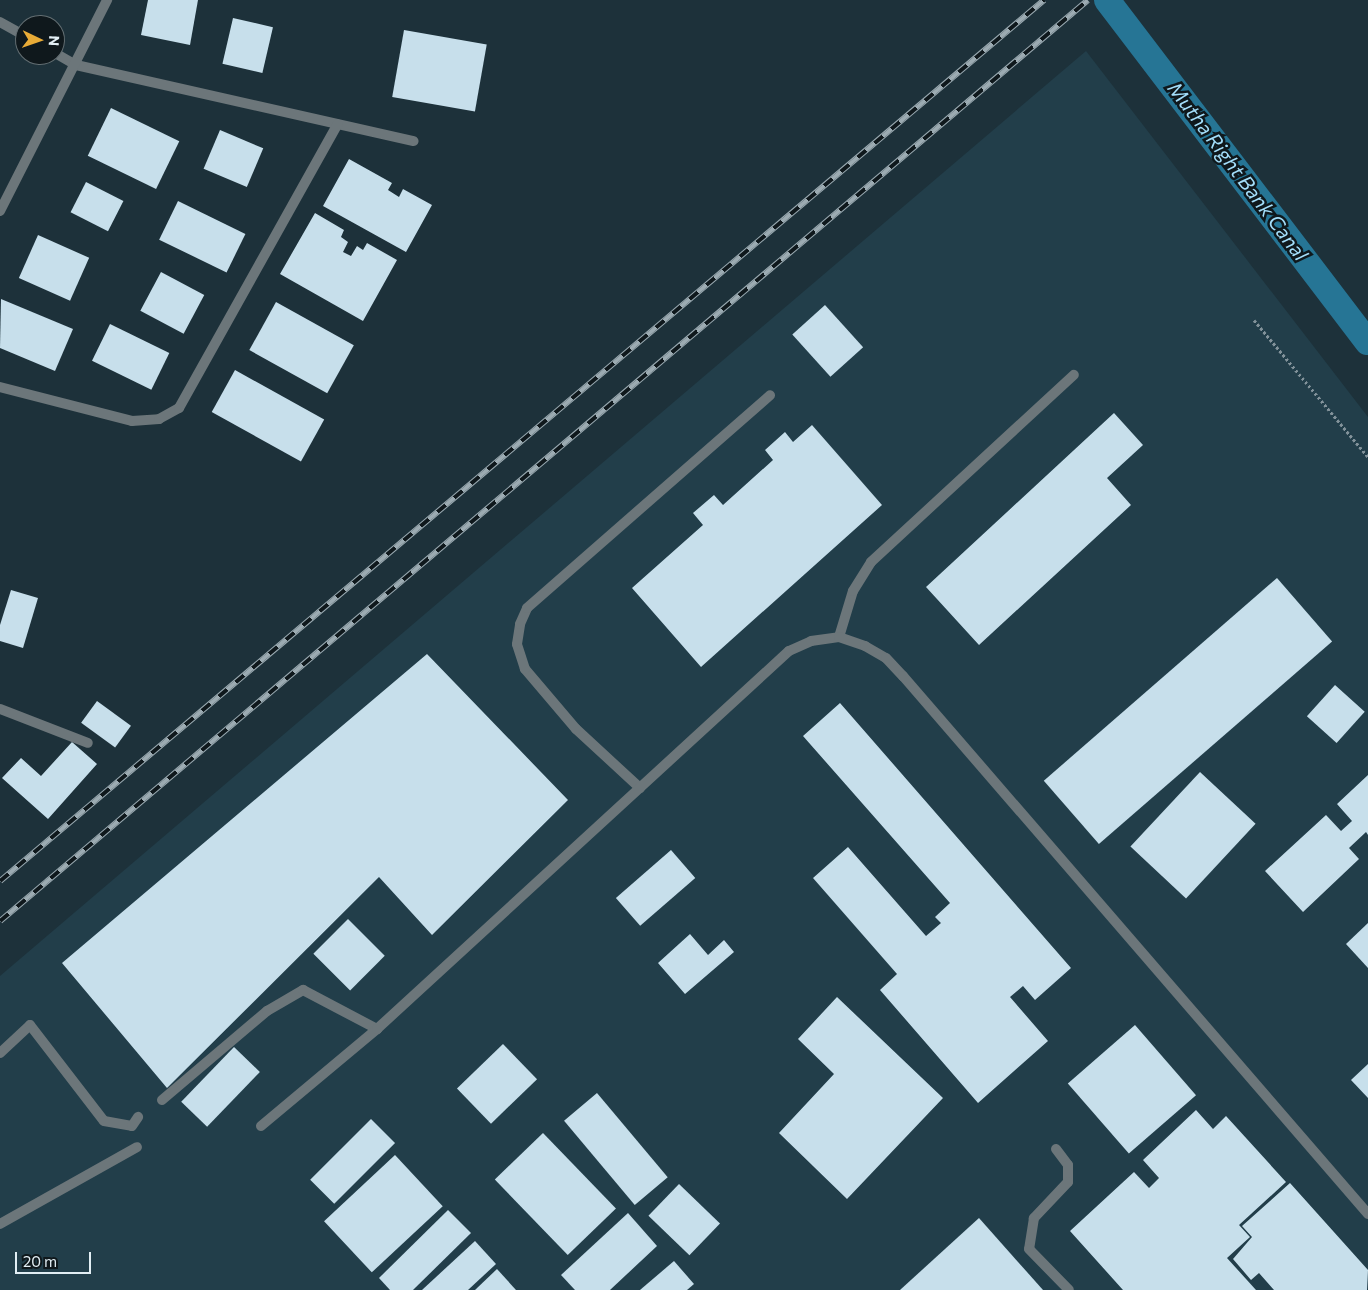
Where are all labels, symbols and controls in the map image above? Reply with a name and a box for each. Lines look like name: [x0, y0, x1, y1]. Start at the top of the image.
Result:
north arrow: [15, 15, 65, 65]
text: N: [46, 35, 63, 46]
water label: Mutha Right Bank Canal: [1163, 77, 1313, 265]
scale bar: [18, 1242, 94, 1274]
text: 20 m: [23, 1252, 57, 1270]

